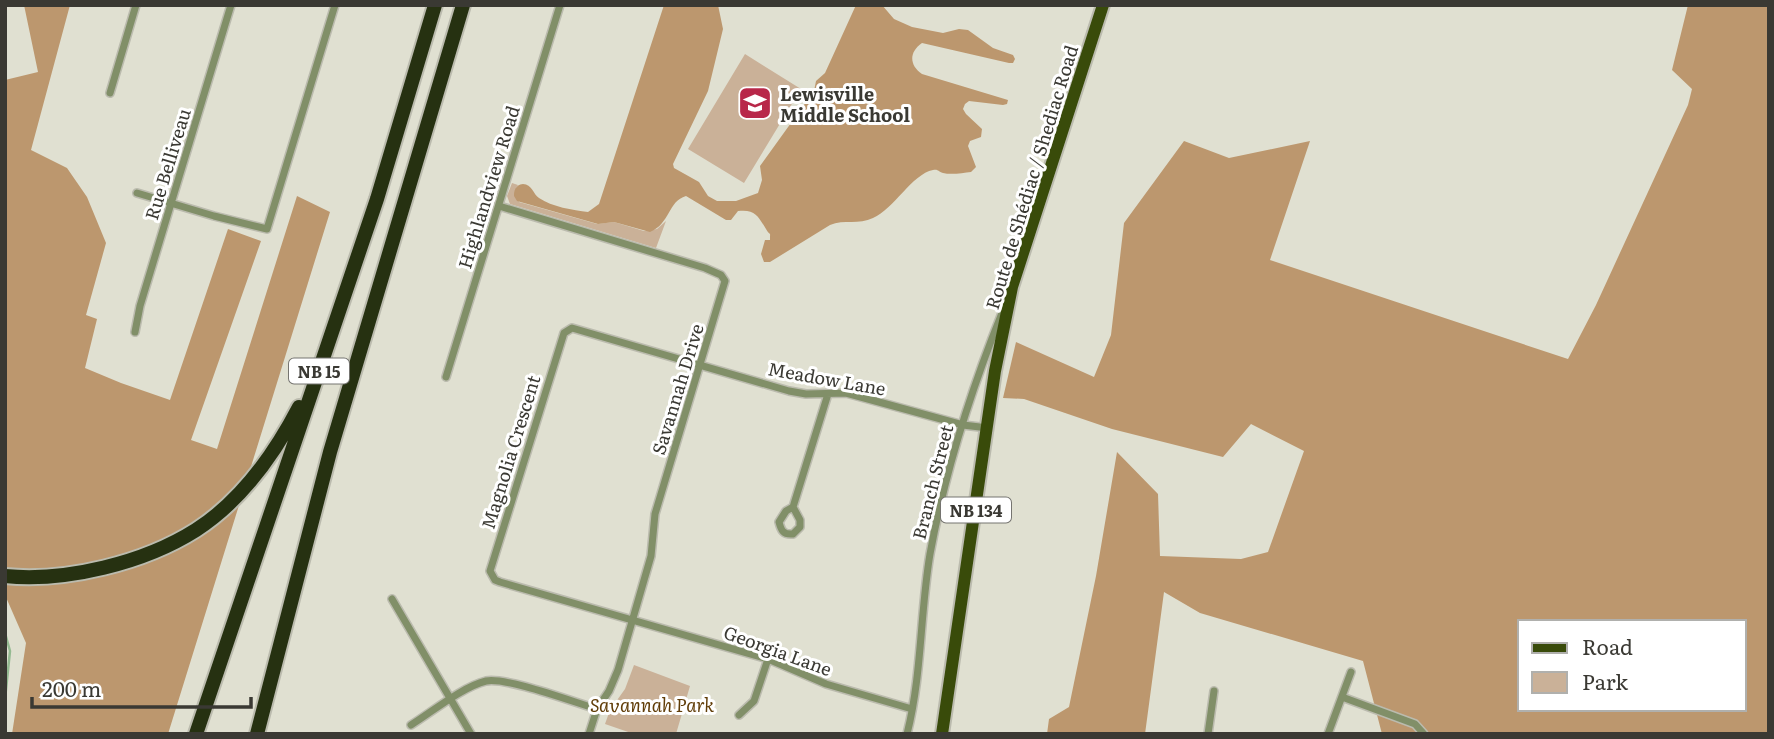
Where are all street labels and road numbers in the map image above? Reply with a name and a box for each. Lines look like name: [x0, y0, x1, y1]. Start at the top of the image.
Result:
street label: Route de Shédiac / Shediac Road: [978, 42, 1084, 312]
street label: Highlandview Road: [450, 102, 526, 272]
street label: Rue Belliveau: [137, 105, 197, 223]
street label: Savannah Drive: [644, 320, 710, 458]
street label: Meadow Lane: [766, 354, 888, 402]
road number: NB 15: [289, 358, 349, 384]
street label: Magnolia Crescent: [474, 371, 546, 532]
street label: Branch Street: [905, 421, 959, 542]
road number: NB 134: [941, 498, 1011, 523]
street label: Georgia Lane: [720, 618, 836, 682]

